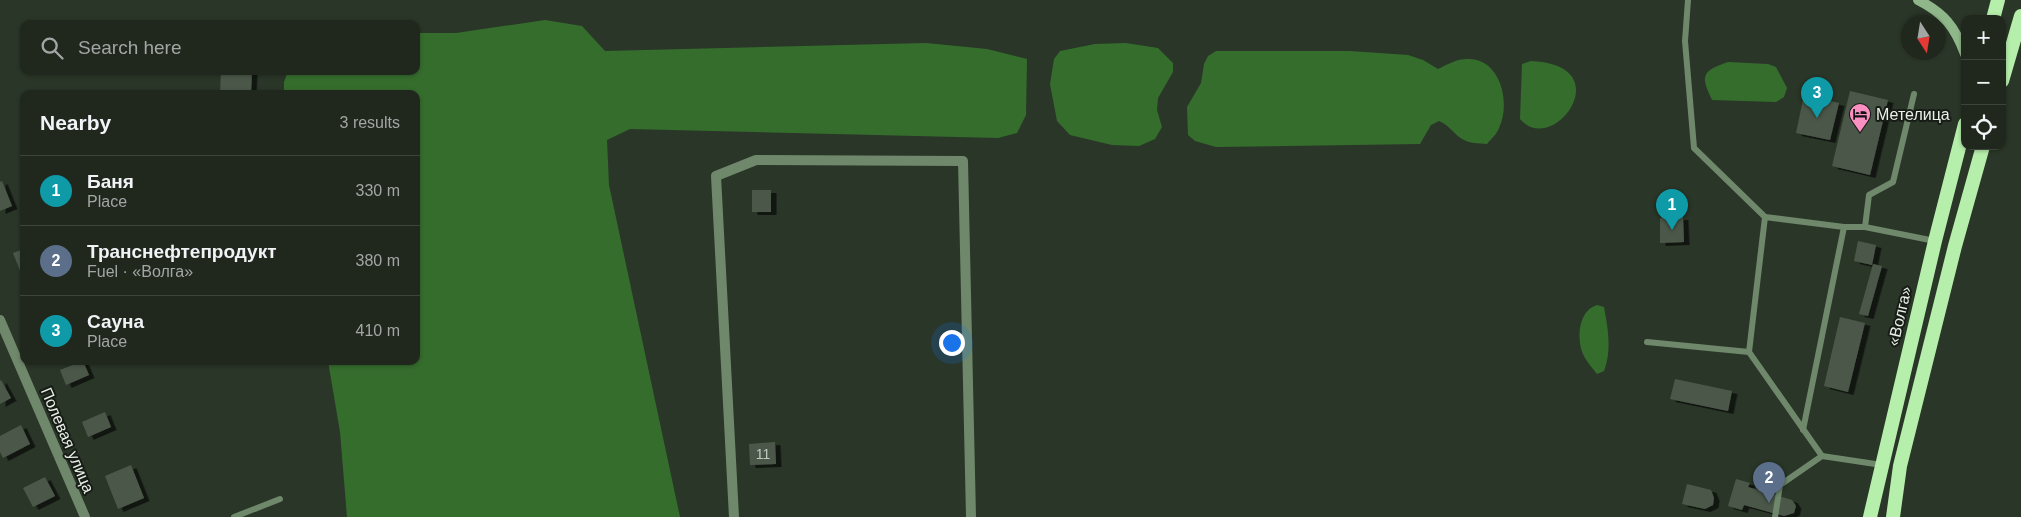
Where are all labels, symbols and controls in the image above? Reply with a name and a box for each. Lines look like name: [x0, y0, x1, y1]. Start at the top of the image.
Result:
north arrow: [1901, 15, 1946, 60]
map controls: [1961, 15, 2006, 150]
button: +: [1961, 15, 2006, 60]
search box: [20, 20, 420, 75]
icon: search: [38, 34, 66, 62]
text: Search here: [78, 37, 182, 58]
button: −: [1961, 60, 2006, 105]
pin: 3: [1801, 77, 1833, 118]
hotel icon: Метелица: [1848, 102, 1872, 133]
button: locate: [1961, 105, 2006, 150]
place label: Метелица: [1876, 106, 1950, 123]
text: Nearby: [40, 111, 111, 134]
text: 3 results: [340, 114, 400, 131]
text: Баня: [87, 171, 134, 192]
text: 1: [52, 182, 60, 199]
text: 330 m: [356, 182, 400, 199]
pin: 1: [1656, 189, 1688, 230]
text: Place: [87, 193, 127, 210]
text: Транснефтепродукт: [87, 241, 277, 262]
text: 2: [52, 252, 60, 269]
text: 380 m: [356, 252, 400, 269]
text: Fuel · «Волга»: [87, 263, 193, 280]
street label: «Волга»: [1884, 285, 1915, 348]
text: Сауна: [87, 311, 144, 332]
text: 3: [52, 322, 60, 339]
text: 410 m: [356, 322, 400, 339]
your location: [939, 330, 965, 356]
text: Place: [87, 333, 127, 350]
street label: Полевая улица: [38, 385, 97, 495]
house number: 11: [756, 446, 770, 462]
pin: 2: [1753, 462, 1785, 503]

